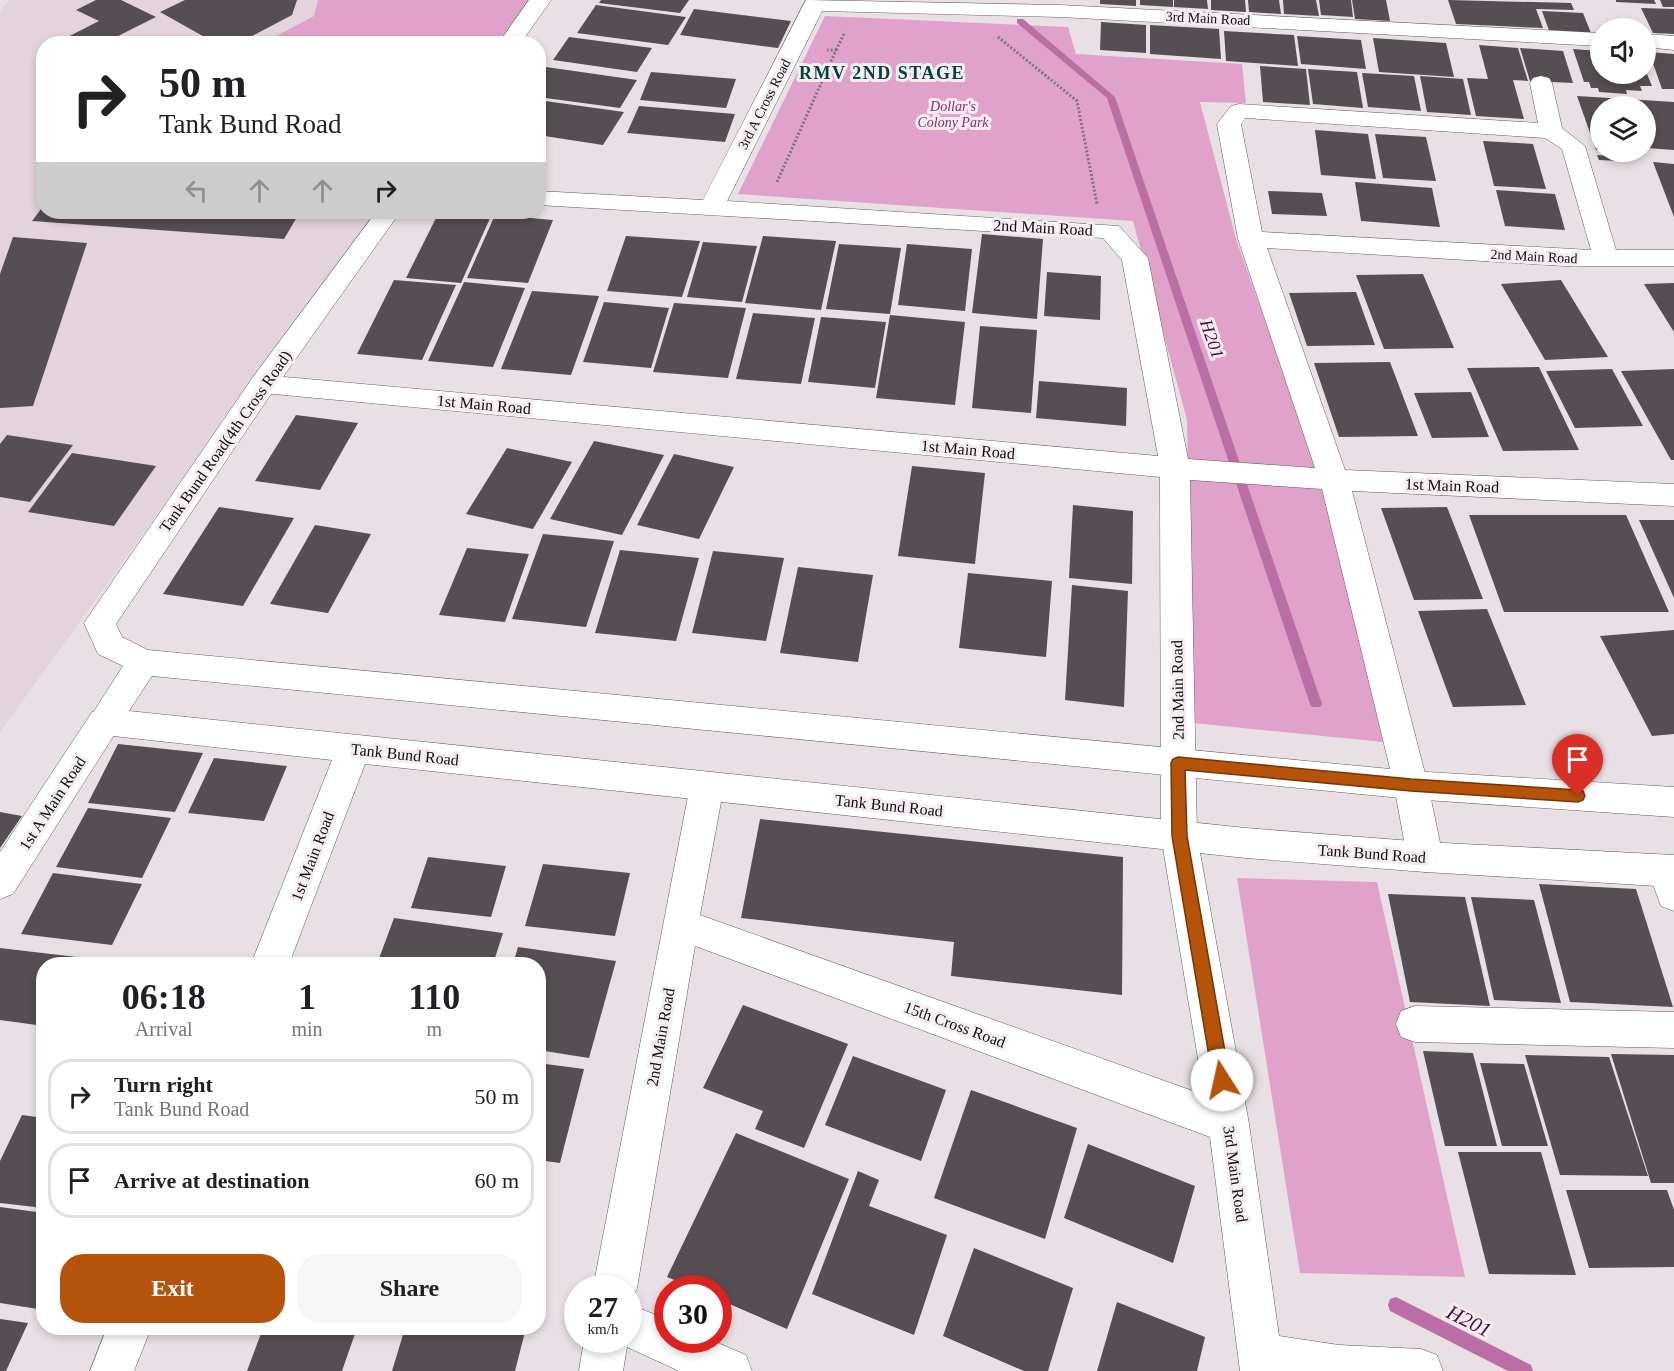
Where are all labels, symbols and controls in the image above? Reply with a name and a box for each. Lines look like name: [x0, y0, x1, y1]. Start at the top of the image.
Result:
street label: 3rd Main Road: [1165, 9, 1251, 28]
map controls: [1590, 18, 1656, 162]
button: sound: [1590, 18, 1656, 84]
street label: 3rd A Cross Road: [735, 57, 794, 152]
icon: right: [60, 60, 138, 138]
text: 50 m: [159, 60, 247, 106]
district label: RMV 2ND STAGE: [799, 63, 965, 83]
button: layers: [1590, 96, 1656, 162]
park label: Dollar's Colony Park: [917, 99, 989, 130]
text: Tank Bund Road: [159, 109, 342, 139]
icon: left: [180, 174, 213, 207]
icon: ahead: [243, 174, 276, 207]
icon: ahead: [306, 174, 339, 207]
icon: right: [369, 174, 402, 207]
street label: 2nd Main Road: [993, 216, 1093, 239]
street label: 2nd Main Road: [1490, 247, 1578, 266]
water label: H201: [1196, 316, 1228, 361]
street label: Tank Bund Road(4th Cross Road): [156, 347, 296, 536]
street label: 1st Main Road: [436, 392, 532, 417]
street label: 1st Main Road: [920, 437, 1016, 462]
street label: 1st Main Road: [1405, 475, 1499, 496]
street label: 2nd Main Road: [1168, 640, 1187, 740]
pin: [1552, 734, 1603, 796]
street label: Tank Bund Road: [350, 740, 460, 769]
icon: arrive: [1561, 743, 1594, 776]
street label: 1st A Main Road: [16, 753, 89, 853]
street label: Tank Bund Road: [834, 791, 944, 820]
street label: 1st Main Road: [288, 809, 337, 903]
street label: Tank Bund Road: [1317, 841, 1427, 866]
text: 06:18: [122, 977, 206, 1017]
text: 1: [298, 977, 316, 1017]
text: 110: [408, 977, 460, 1017]
street label: 2nd Main Road: [643, 987, 678, 1088]
street label: 15th Cross Road: [902, 998, 1008, 1051]
text: Arrival: [135, 1018, 193, 1040]
text: min: [291, 1018, 323, 1040]
text: m: [426, 1018, 442, 1040]
position arrow: [1190, 1048, 1254, 1112]
text: Turn right: [114, 1072, 213, 1097]
icon: right: [63, 1080, 96, 1113]
text: 50 m: [474, 1084, 519, 1109]
text: Tank Bund Road: [114, 1098, 249, 1120]
street label: 3rd Main Road: [1220, 1125, 1251, 1223]
icon: arrive: [63, 1164, 96, 1197]
text: Arrive at destination: [114, 1168, 310, 1193]
text: 60 m: [474, 1168, 519, 1193]
button: Exit: [60, 1254, 285, 1323]
button: Share: [297, 1254, 522, 1323]
speed limit sign: 30: [654, 1275, 732, 1353]
text: 27: [588, 1290, 618, 1323]
water label: H201: [1442, 1299, 1495, 1342]
text: km/h: [588, 1321, 618, 1337]

